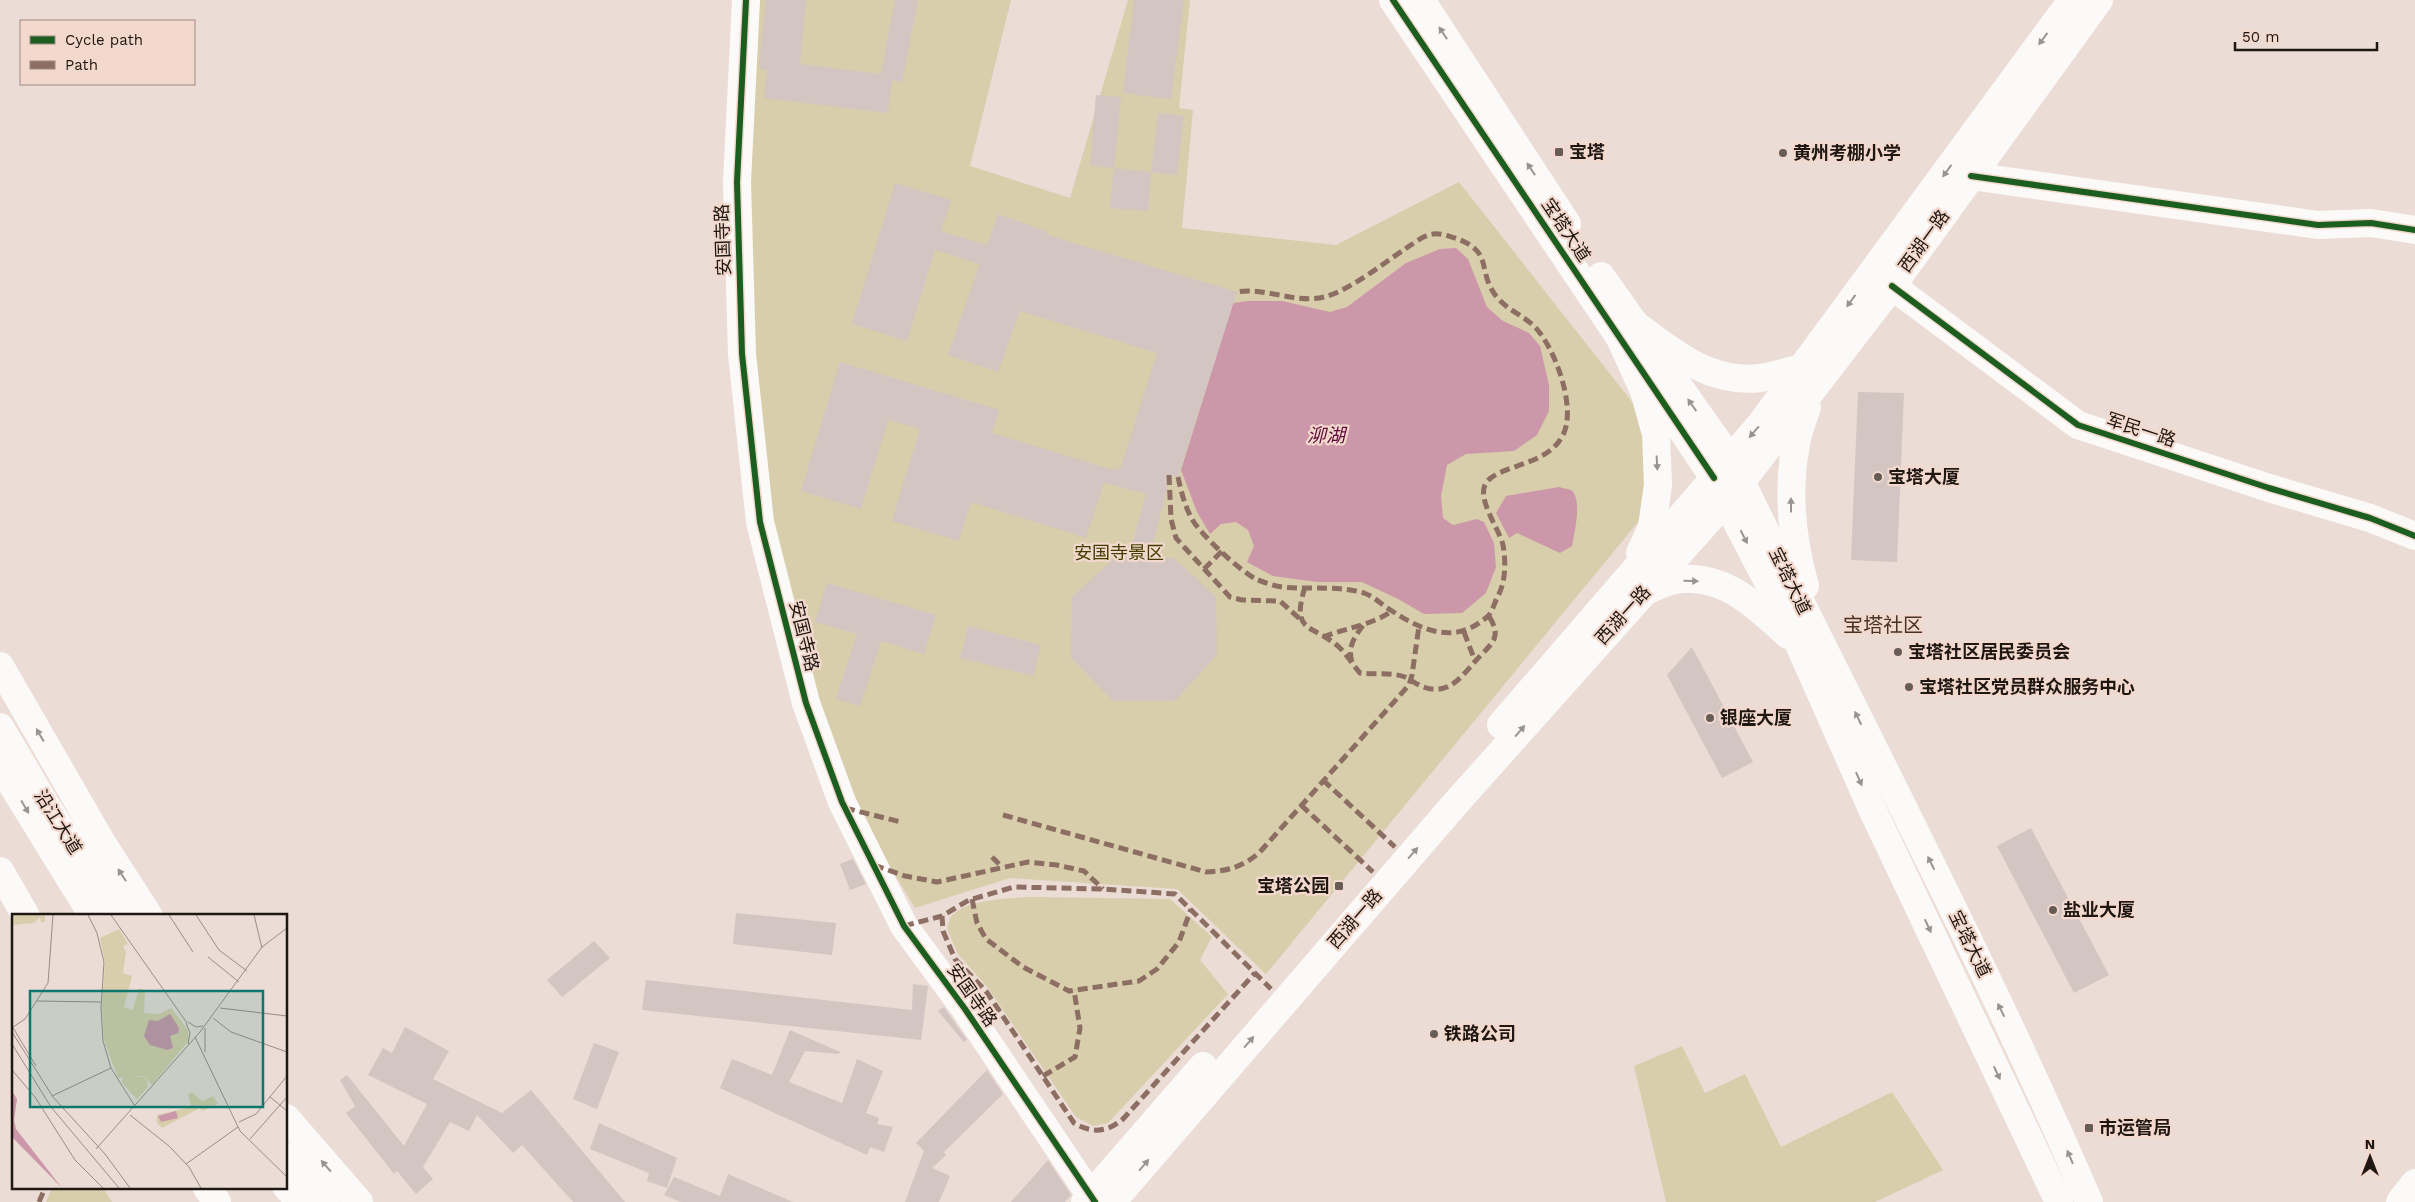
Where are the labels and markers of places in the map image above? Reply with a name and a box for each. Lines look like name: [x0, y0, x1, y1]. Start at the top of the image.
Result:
place label: 宝塔: [1569, 141, 1605, 162]
place label: 黄州考棚小学: [1793, 142, 1901, 163]
marker: 宝塔: [1553, 146, 1565, 158]
marker: 黄州考棚小学: [1777, 147, 1789, 159]
place label: 宝塔大厦: [1888, 466, 1960, 487]
marker: 宝塔大厦: [1872, 471, 1884, 483]
place label: 宝塔社区居民委员会: [1908, 641, 2070, 662]
marker: 宝塔社区居民委员会: [1892, 646, 1904, 658]
place label: 宝塔社区党员群众服务中心: [1919, 676, 2135, 697]
marker: 宝塔社区党员群众服务中心: [1903, 681, 1915, 693]
place label: 银座大厦: [1720, 707, 1792, 728]
marker: 银座大厦: [1704, 712, 1716, 724]
place label: 宝塔公园: [1257, 875, 1329, 896]
marker: 宝塔公园: [1333, 880, 1345, 892]
place label: 盐业大厦: [2063, 899, 2135, 920]
marker: 盐业大厦: [2047, 904, 2059, 916]
place label: 铁路公司: [1444, 1023, 1516, 1044]
marker: 铁路公司: [1428, 1028, 1440, 1040]
place label: 市运管局: [2099, 1117, 2171, 1138]
marker: 市运管局: [2083, 1122, 2095, 1134]

